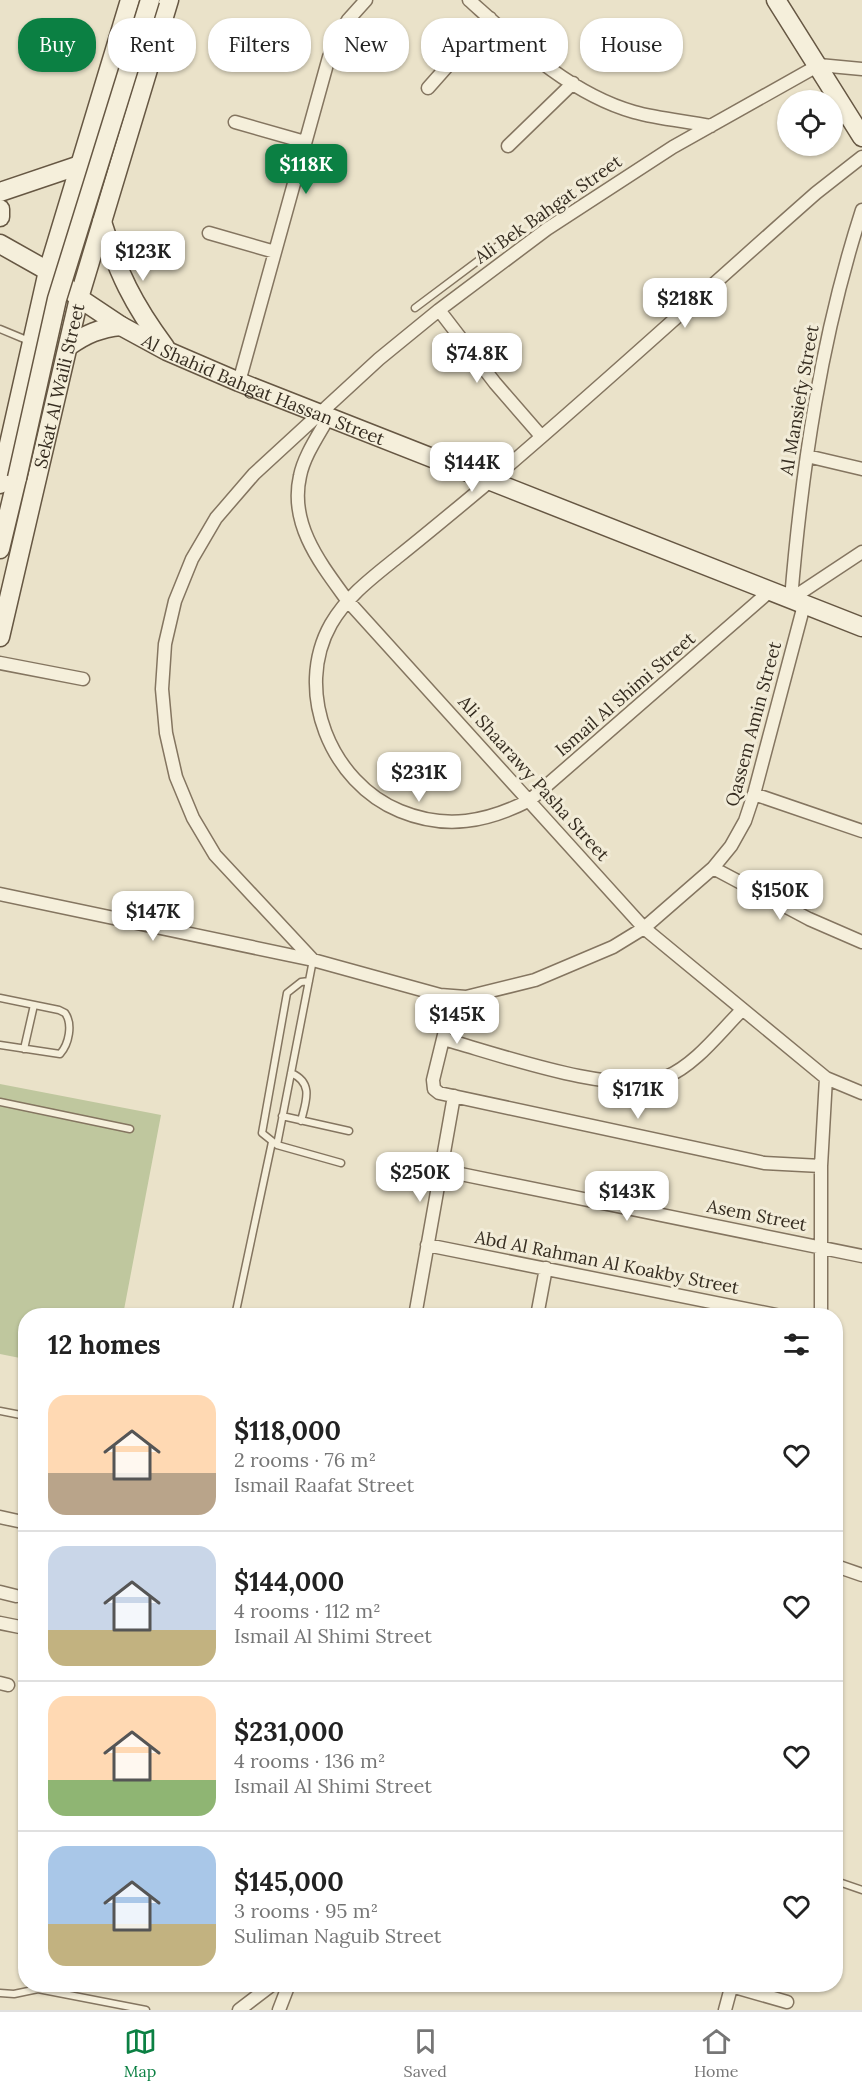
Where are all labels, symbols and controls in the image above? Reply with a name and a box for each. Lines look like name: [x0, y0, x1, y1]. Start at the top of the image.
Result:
chip: Buy: [18, 18, 96, 72]
chip: Rent: [108, 18, 196, 72]
chip: Filters: [208, 18, 311, 72]
chip: New: [323, 18, 409, 72]
chip: Apartment: [421, 18, 568, 72]
chip: House: [580, 18, 683, 72]
map controls: [777, 90, 843, 156]
button: locate: [777, 90, 843, 156]
pin: $118K: [264, 144, 348, 195]
street label: Ali Bek Bahgat Street: [469, 150, 626, 269]
text: $118K: [279, 151, 333, 176]
pin: $123K: [101, 231, 185, 282]
text: $123K: [115, 238, 171, 263]
pin: $218K: [643, 278, 727, 329]
text: $218K: [657, 285, 713, 310]
street label: Sekat Al Waili Street: [28, 301, 89, 471]
street label: Al Mansiefy Street: [774, 323, 824, 478]
street label: Al Shahid Bahgat Hassan Street: [137, 328, 388, 450]
pin: $74.8K: [428, 333, 526, 384]
text: $74.8K: [446, 340, 508, 365]
pin: $144K: [430, 442, 514, 493]
text: $144K: [444, 449, 500, 474]
street label: Ismail Al Shimi Street: [550, 627, 700, 761]
street label: Qassem Amin Street: [720, 639, 786, 809]
street label: Ali Shaarawy Pasha Street: [453, 690, 615, 866]
pin: $231K: [377, 752, 461, 803]
text: $231K: [391, 759, 447, 784]
pin: $150K: [738, 870, 822, 921]
text: $150K: [751, 877, 809, 902]
pin: $147K: [111, 891, 195, 942]
text: $147K: [126, 898, 180, 923]
pin: $145K: [415, 994, 499, 1045]
text: $145K: [429, 1001, 485, 1026]
pin: $171K: [596, 1069, 680, 1120]
text: $171K: [612, 1076, 664, 1101]
pin: $250K: [378, 1152, 462, 1203]
text: $250K: [390, 1159, 450, 1184]
pin: $143K: [585, 1171, 669, 1222]
text: $143K: [599, 1178, 655, 1203]
street label: Asem Street: [704, 1194, 809, 1236]
street label: Abd Al Rahman Al Koakby Street: [472, 1225, 741, 1299]
text: 12 homes: [48, 1328, 161, 1361]
icon: filters: [780, 1328, 813, 1361]
text: $118,000: [234, 1414, 341, 1447]
icon: home: [96, 1419, 168, 1491]
icon: heart: [780, 1439, 813, 1472]
text: 2 rooms · 76 m²: [234, 1447, 376, 1472]
text: Ismail Raafat Street: [234, 1472, 414, 1497]
text: $144,000: [234, 1565, 344, 1598]
icon: home: [96, 1570, 168, 1642]
icon: heart: [780, 1590, 813, 1623]
text: 4 rooms · 112 m²: [234, 1598, 381, 1623]
text: Ismail Al Shimi Street: [234, 1623, 432, 1648]
text: $231,000: [234, 1715, 344, 1748]
icon: home: [96, 1720, 168, 1792]
icon: heart: [780, 1740, 813, 1773]
text: 4 rooms · 136 m²: [234, 1748, 386, 1773]
text: Ismail Al Shimi Street: [234, 1773, 432, 1798]
text: $145,000: [234, 1865, 344, 1898]
icon: home: [96, 1870, 168, 1942]
icon: heart: [780, 1890, 813, 1923]
text: 3 rooms · 95 m²: [234, 1898, 378, 1923]
text: Suliman Naguib Street: [234, 1923, 442, 1948]
tab: Map: [124, 2025, 157, 2081]
tab: Saved: [404, 2025, 447, 2081]
tab: Home: [694, 2025, 738, 2081]

